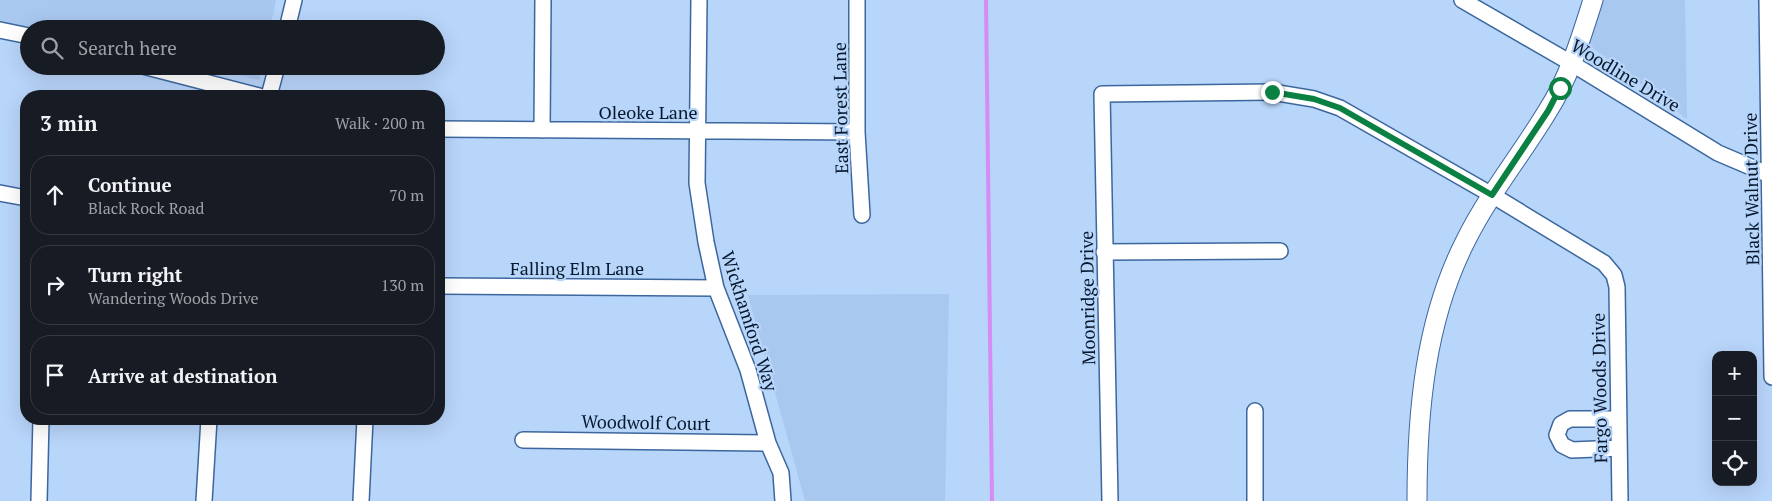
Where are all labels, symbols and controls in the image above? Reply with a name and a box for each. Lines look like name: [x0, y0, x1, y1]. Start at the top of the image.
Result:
search box: [20, 20, 445, 75]
street label: Woodline Drive: [1567, 33, 1685, 117]
icon: search: [38, 34, 66, 62]
text: Search here: [78, 35, 177, 60]
street label: East Forest Lane: [827, 42, 853, 174]
route start: [1549, 77, 1572, 100]
route end: [1261, 81, 1284, 104]
street label: Oleoke Lane: [599, 100, 697, 124]
text: 3 min: [40, 109, 97, 137]
text: Walk · 200 m: [335, 112, 425, 134]
street label: Black Walnut Drive: [1738, 112, 1764, 266]
text: Continue: [88, 172, 172, 197]
icon: ahead: [41, 181, 69, 209]
text: 70 m: [389, 184, 424, 206]
text: Black Rock Road: [88, 197, 204, 219]
street label: Moonridge Drive: [1074, 231, 1100, 365]
street label: Wickhamford Way: [716, 248, 784, 395]
street label: Falling Elm Lane: [510, 256, 644, 280]
text: Turn right: [88, 262, 182, 287]
icon: right: [41, 271, 69, 299]
text: 130 m: [381, 274, 424, 296]
text: Wandering Woods Drive: [88, 287, 259, 309]
street label: Fargo Woods Drive: [1586, 313, 1612, 463]
map controls: [1712, 351, 1757, 486]
button: +: [1712, 351, 1757, 396]
icon: arrive: [41, 361, 69, 389]
text: Arrive at destination: [88, 363, 277, 388]
button: −: [1712, 396, 1757, 441]
street label: Woodwolf Court: [581, 409, 711, 435]
button: locate: [1712, 441, 1757, 486]

